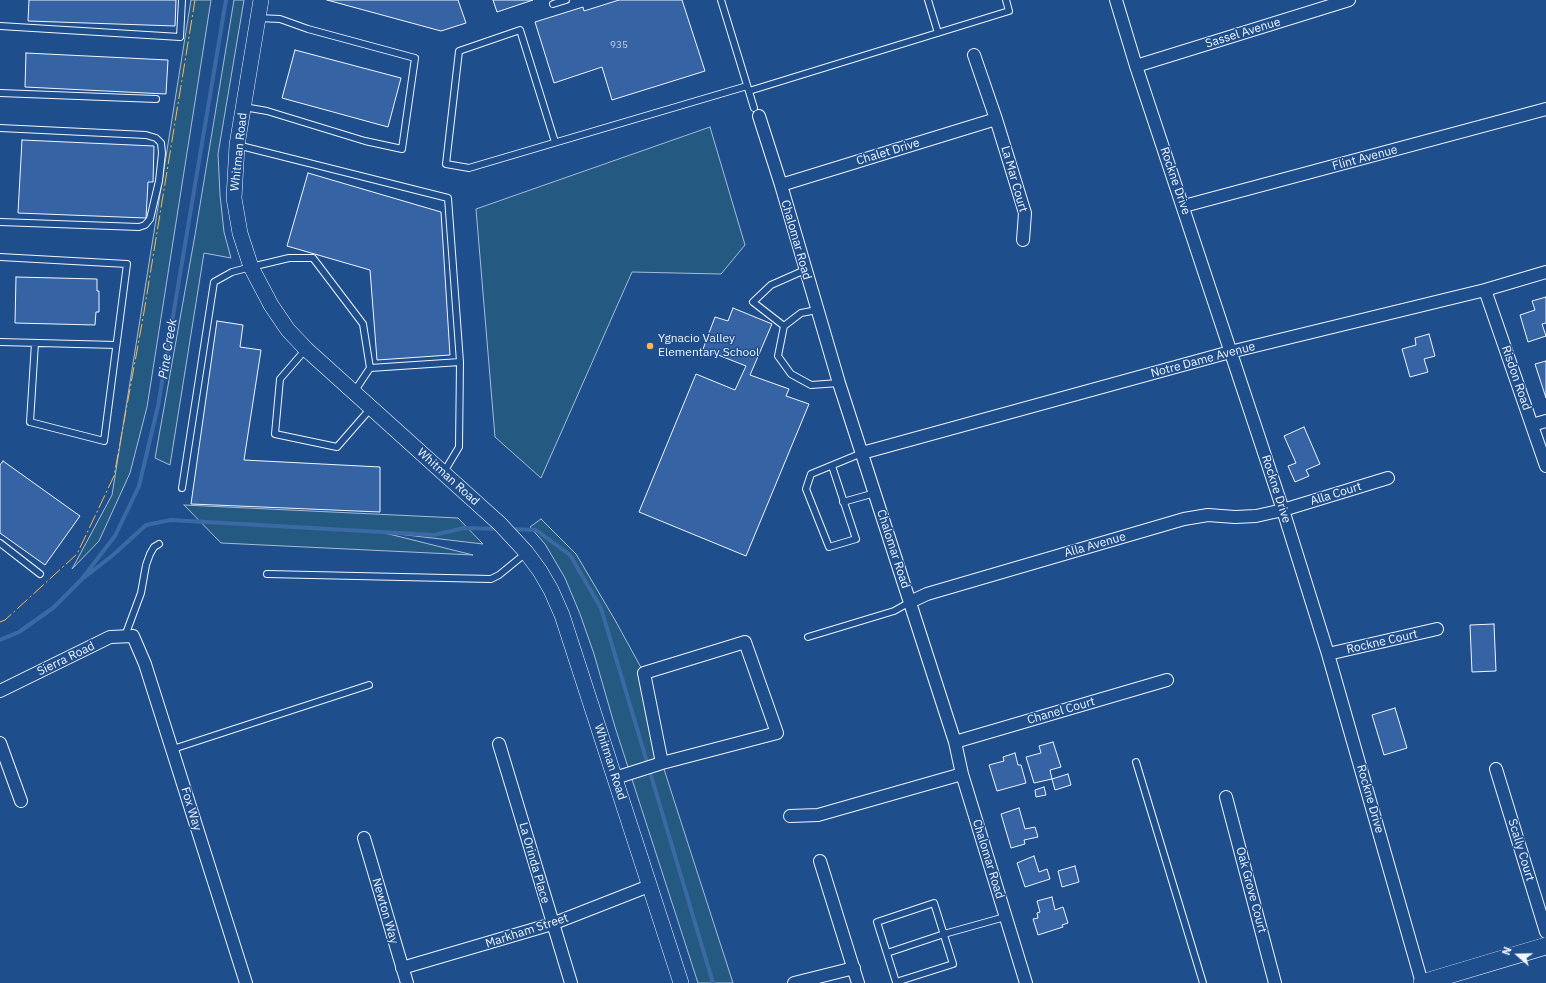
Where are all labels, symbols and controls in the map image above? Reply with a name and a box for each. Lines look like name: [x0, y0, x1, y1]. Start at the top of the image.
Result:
street label: Sassel Avenue: [1204, 15, 1282, 51]
house number: 935: [610, 39, 628, 51]
street label: Whitman Road: [228, 112, 250, 192]
street label: Chalet Drive: [855, 136, 921, 168]
street label: Flint Avenue: [1331, 142, 1399, 174]
street label: La Mar Court: [998, 144, 1030, 214]
street label: Rockne Drive: [1157, 145, 1193, 217]
street label: Chalomar Road: [778, 198, 814, 282]
water label: Pine Creek: [156, 318, 180, 380]
place label: Ygnacio Valley Elementary School: [658, 332, 759, 360]
street label: Notre Dame Avenue: [1149, 339, 1257, 381]
marker: Ygnacio Valley Elementary School: [645, 341, 655, 351]
street label: Risdon Road: [1498, 344, 1534, 412]
street label: Whitman Road: [414, 445, 482, 509]
street label: Rockne Drive: [1258, 453, 1294, 525]
street label: Alla Court: [1309, 479, 1363, 509]
street label: Chalomar Road: [873, 508, 913, 590]
street label: Alla Avenue: [1063, 529, 1127, 561]
street label: Rockne Court: [1345, 627, 1419, 657]
street label: Sierra Road: [35, 639, 97, 679]
street label: Chanel Court: [1025, 694, 1097, 728]
street label: Whitman Road: [591, 722, 629, 802]
street label: Rockne Drive: [1353, 763, 1387, 835]
street label: Fox Way: [178, 785, 204, 833]
street label: Scally Court: [1505, 817, 1537, 883]
street label: Chalomar Road: [969, 818, 1007, 900]
street label: La Orinda Place: [516, 821, 552, 905]
street label: Oak Grove Court: [1233, 846, 1269, 934]
street label: Newton Way: [369, 876, 401, 946]
street label: Markham Street: [484, 911, 570, 951]
north arrow: [1498, 935, 1538, 975]
text: N: [1499, 945, 1515, 957]

